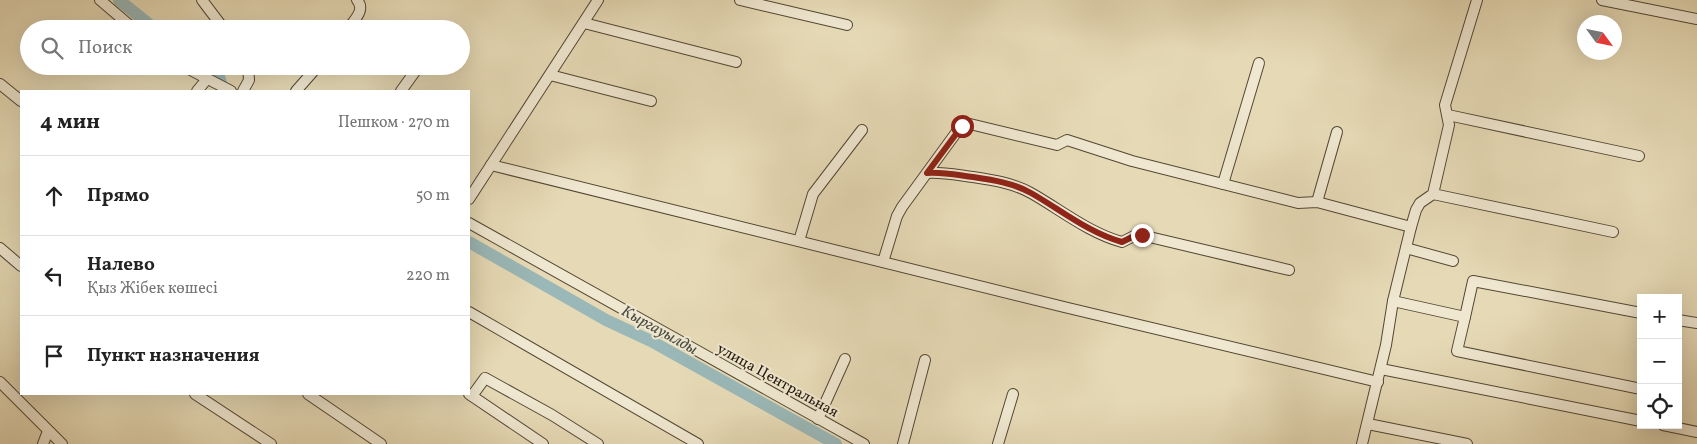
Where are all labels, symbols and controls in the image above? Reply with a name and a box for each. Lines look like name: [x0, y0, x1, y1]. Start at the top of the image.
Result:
north arrow: [1577, 15, 1622, 60]
search box: [20, 20, 470, 75]
icon: search: [38, 34, 66, 62]
text: Поиск: [78, 35, 132, 61]
text: 4 мин: [40, 108, 100, 137]
text: Пешком · 270 m: [338, 112, 450, 134]
route start: [951, 115, 974, 138]
icon: ahead: [40, 182, 68, 210]
text: Прямо: [87, 183, 149, 209]
text: 50 m: [416, 185, 450, 207]
route end: [1131, 224, 1154, 247]
text: Налево: [87, 252, 155, 278]
icon: left: [40, 262, 68, 290]
text: 220 m: [406, 265, 450, 287]
text: Қыз Жібек көшесі: [87, 278, 218, 300]
map controls: [1637, 294, 1682, 429]
button: +: [1637, 294, 1682, 339]
water label: Кыргауылды: [617, 301, 701, 361]
street label: улица Центральная: [713, 339, 842, 424]
button: −: [1637, 339, 1682, 384]
icon: arrive: [40, 342, 68, 370]
text: Пункт назначения: [87, 343, 260, 369]
button: locate: [1637, 384, 1682, 429]

